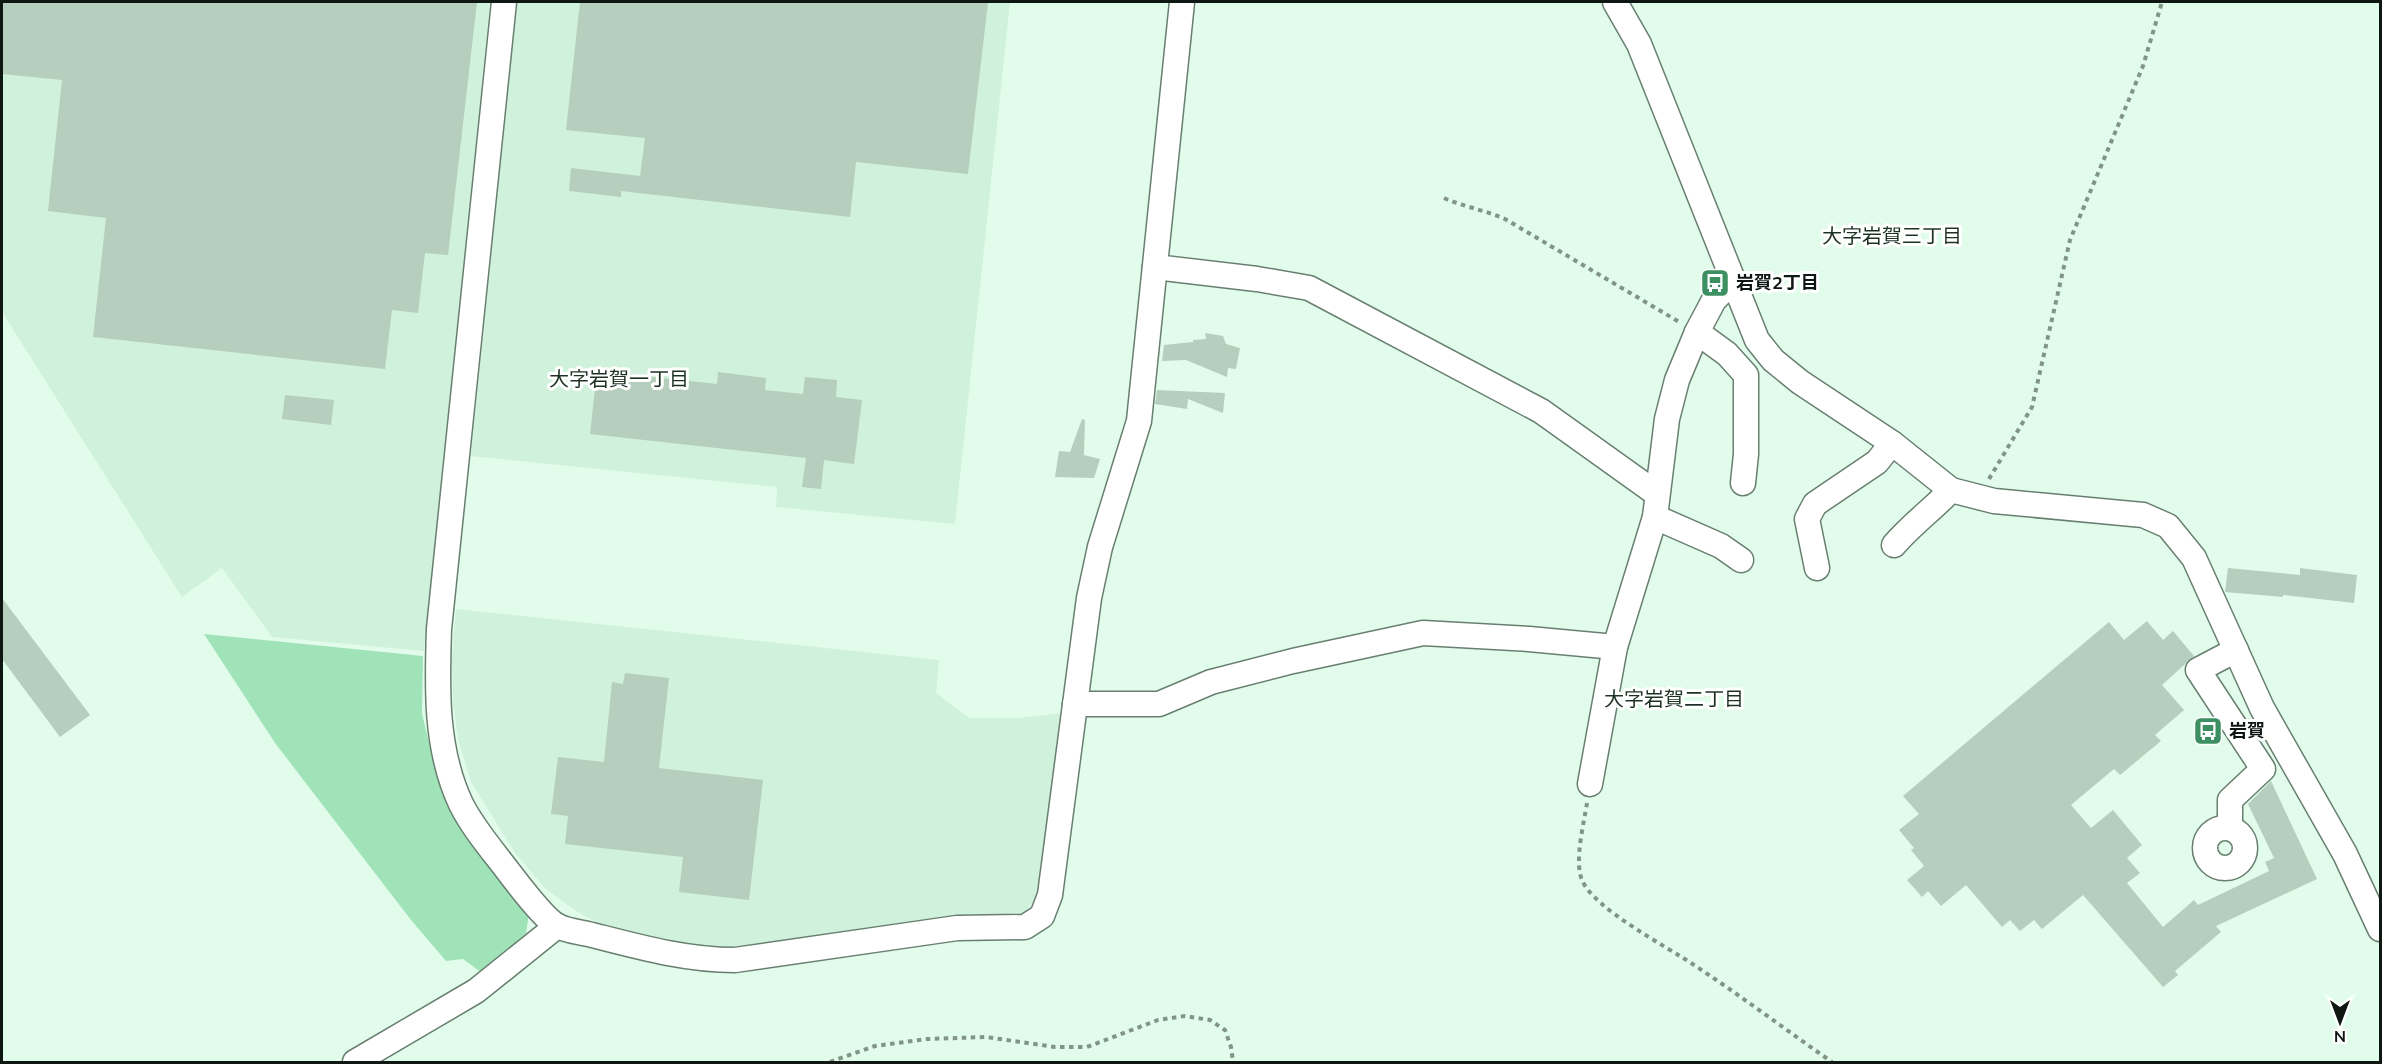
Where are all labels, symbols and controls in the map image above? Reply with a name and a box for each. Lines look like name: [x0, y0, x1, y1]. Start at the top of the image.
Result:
district label: 大字岩賀三丁目: [1822, 223, 1962, 248]
bus stop icon: 岩賀2丁目: [1699, 267, 1731, 299]
place label: 岩賀2丁目: [1736, 271, 1819, 294]
district label: 大字岩賀一丁目: [549, 366, 689, 391]
district label: 大字岩賀二丁目: [1604, 686, 1744, 711]
bus stop icon: 岩賀: [2192, 715, 2224, 747]
place label: 岩賀: [2229, 719, 2265, 742]
north arrow: [2310, 992, 2370, 1052]
text: N: [2334, 1027, 2346, 1047]

